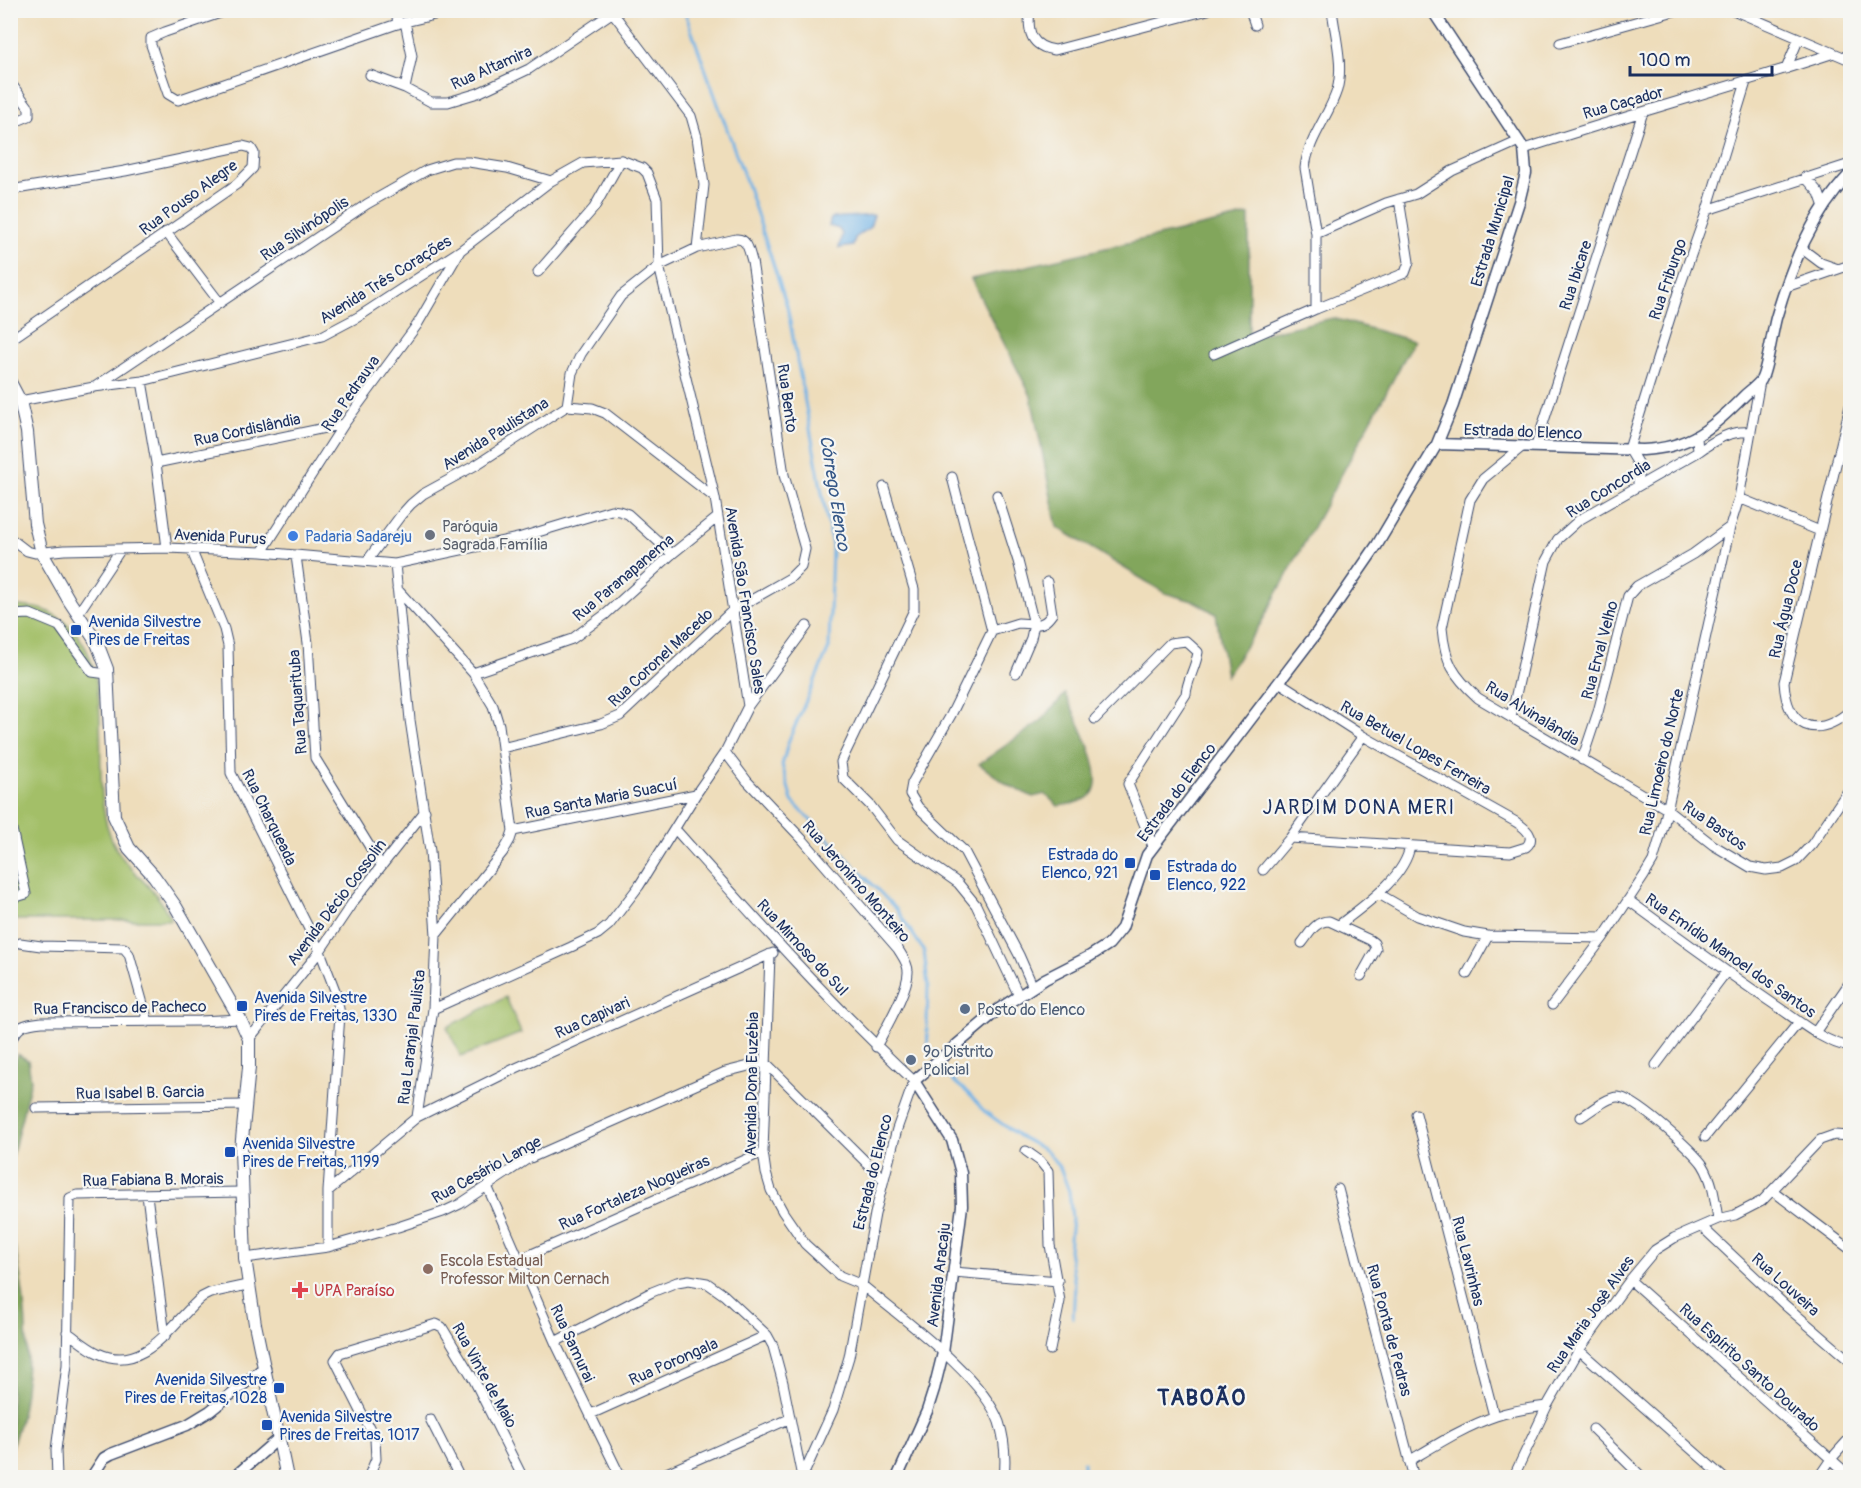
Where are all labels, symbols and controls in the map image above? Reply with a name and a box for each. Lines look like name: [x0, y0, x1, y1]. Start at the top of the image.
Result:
scale bar: [1630, 39, 1772, 77]
street label: Rua Altamira: [448, 41, 535, 95]
text: 100 m: [1639, 49, 1691, 72]
street label: Rua Caçador: [1581, 82, 1666, 124]
street label: Rua Pouso Alegre: [136, 155, 242, 240]
street label: Estrada Municipal: [1467, 173, 1519, 289]
street label: Rua Silvinópolis: [257, 192, 352, 266]
street label: Avenida Três Corações: [316, 231, 455, 329]
street label: Rua Friburgo: [1645, 236, 1691, 323]
street label: Rua Ibicare: [1555, 238, 1597, 313]
street label: Rua Pedrauva: [317, 352, 384, 435]
street label: Rua Bento: [772, 363, 802, 434]
street label: Avenida Paulistana: [439, 393, 553, 475]
street label: Rua Cordislândia: [192, 409, 302, 451]
street label: Estrada do Elenco: [1463, 420, 1583, 444]
water label: Córrego Elenco: [814, 434, 855, 554]
street label: Rua Concordia: [1563, 455, 1654, 523]
street label: Avenida São Francisco Sales: [720, 505, 770, 695]
place label: Paróquia Sagrada Família: [442, 517, 548, 555]
street label: Avenida Purus: [173, 525, 267, 549]
place label: Padaria Sadareju: [305, 527, 412, 547]
marker: Paróquia Sagrada Família: [423, 528, 437, 542]
marker: Padaria Sadareju: [286, 529, 300, 543]
street label: Rua Paranapanema: [569, 530, 678, 626]
street label: Rua Água Doce: [1765, 558, 1807, 661]
street label: Rua Erval Velho: [1577, 598, 1623, 702]
street label: Rua Coronel Macedo: [604, 604, 717, 711]
place label: Avenida Silvestre Pires de Freitas: [88, 612, 201, 650]
marker: Avenida Silvestre Pires de Freitas: [69, 623, 83, 637]
street label: Rua Taquarituba: [284, 649, 312, 755]
street label: Rua Alvinalândia: [1482, 677, 1583, 751]
street label: Rua Limoeiro do Norte: [1635, 687, 1689, 837]
street label: Rua Betuel Lopes Ferreira: [1337, 697, 1494, 799]
street label: Estrada do Elenco: [1133, 739, 1221, 846]
street label: Rua Charqueada: [237, 766, 301, 869]
street label: Rua Santa Maria Suacuí: [523, 774, 679, 824]
district label: JARDIM DONA MERI: [1262, 795, 1456, 820]
street label: Rua Bastos: [1678, 796, 1751, 855]
street label: Rua Jeronimo Monteiro: [798, 816, 915, 947]
street label: Avenida Décio Cossolin: [283, 835, 391, 970]
place label: Estrada do Elenco, 921: [1042, 845, 1118, 883]
marker: Estrada do Elenco, 921: [1123, 856, 1137, 870]
place label: Estrada do Elenco, 922: [1167, 857, 1246, 895]
marker: Estrada do Elenco, 922: [1148, 868, 1162, 882]
street label: Rua Emídio Manoel dos Santos: [1641, 889, 1820, 1022]
street label: Rua Mimoso do Sul: [752, 895, 852, 1000]
street label: Rua Laranjal Paulista: [394, 968, 430, 1106]
place label: Avenida Silvestre Pires de Freitas, 1330: [254, 988, 398, 1026]
street label: Rua Capivari: [552, 993, 633, 1043]
street label: Rua Francisco de Pacheco: [33, 996, 207, 1020]
marker: Avenida Silvestre Pires de Freitas, 1330: [235, 999, 249, 1013]
place label: Posto do Elenco: [977, 1000, 1086, 1020]
marker: Posto do Elenco: [958, 1002, 972, 1016]
street label: Avenida Dona Euzébia: [741, 1012, 763, 1157]
place label: 9º Distrito Policial: [923, 1042, 994, 1080]
marker: 9º Distrito Policial: [904, 1053, 918, 1067]
street label: Rua Isabel B. Garcia: [76, 1082, 204, 1104]
street label: Estrada do Elenco: [849, 1112, 897, 1232]
street label: Rua Cesário Lange: [428, 1131, 545, 1208]
place label: Avenida Silvestre Pires de Freitas, 1199: [242, 1134, 379, 1172]
marker: Avenida Silvestre Pires de Freitas, 1199: [223, 1145, 237, 1159]
street label: Rua Fortaleza Nogueiras: [556, 1151, 713, 1235]
street label: Rua Fabiana B. Morais: [82, 1169, 224, 1191]
street label: Rua Lavrinhas: [1447, 1214, 1489, 1308]
street label: Avenida Aracaju: [923, 1222, 955, 1329]
street label: Rua Louveira: [1747, 1249, 1824, 1321]
place label: Escola Estadual Professor Milton Cernach: [440, 1251, 609, 1289]
street label: Rua Maria Josè Alves: [1543, 1252, 1639, 1377]
marker: Escola Estadual Professor Milton Cernach: [421, 1262, 435, 1276]
street label: Rua Ponta de Pedras: [1362, 1262, 1416, 1399]
marker: UPA Paraíso: [291, 1281, 309, 1299]
place label: UPA Paraíso: [314, 1281, 395, 1301]
street label: Rua Espírito Santo Dourado: [1675, 1299, 1824, 1436]
street label: Rua Samurai: [545, 1301, 599, 1386]
street label: Rua Vinte de Maio: [447, 1319, 521, 1432]
street label: Rua Porongala: [626, 1333, 721, 1390]
place label: Avenida Silvestre Pires de Freitas, 1028: [124, 1370, 267, 1408]
marker: Avenida Silvestre Pires de Freitas, 1028: [272, 1381, 286, 1395]
district label: TABOÃO: [1156, 1384, 1247, 1412]
place label: Avenida Silvestre Pires de Freitas, 1017: [279, 1407, 420, 1445]
marker: Avenida Silvestre Pires de Freitas, 1017: [260, 1418, 274, 1432]

